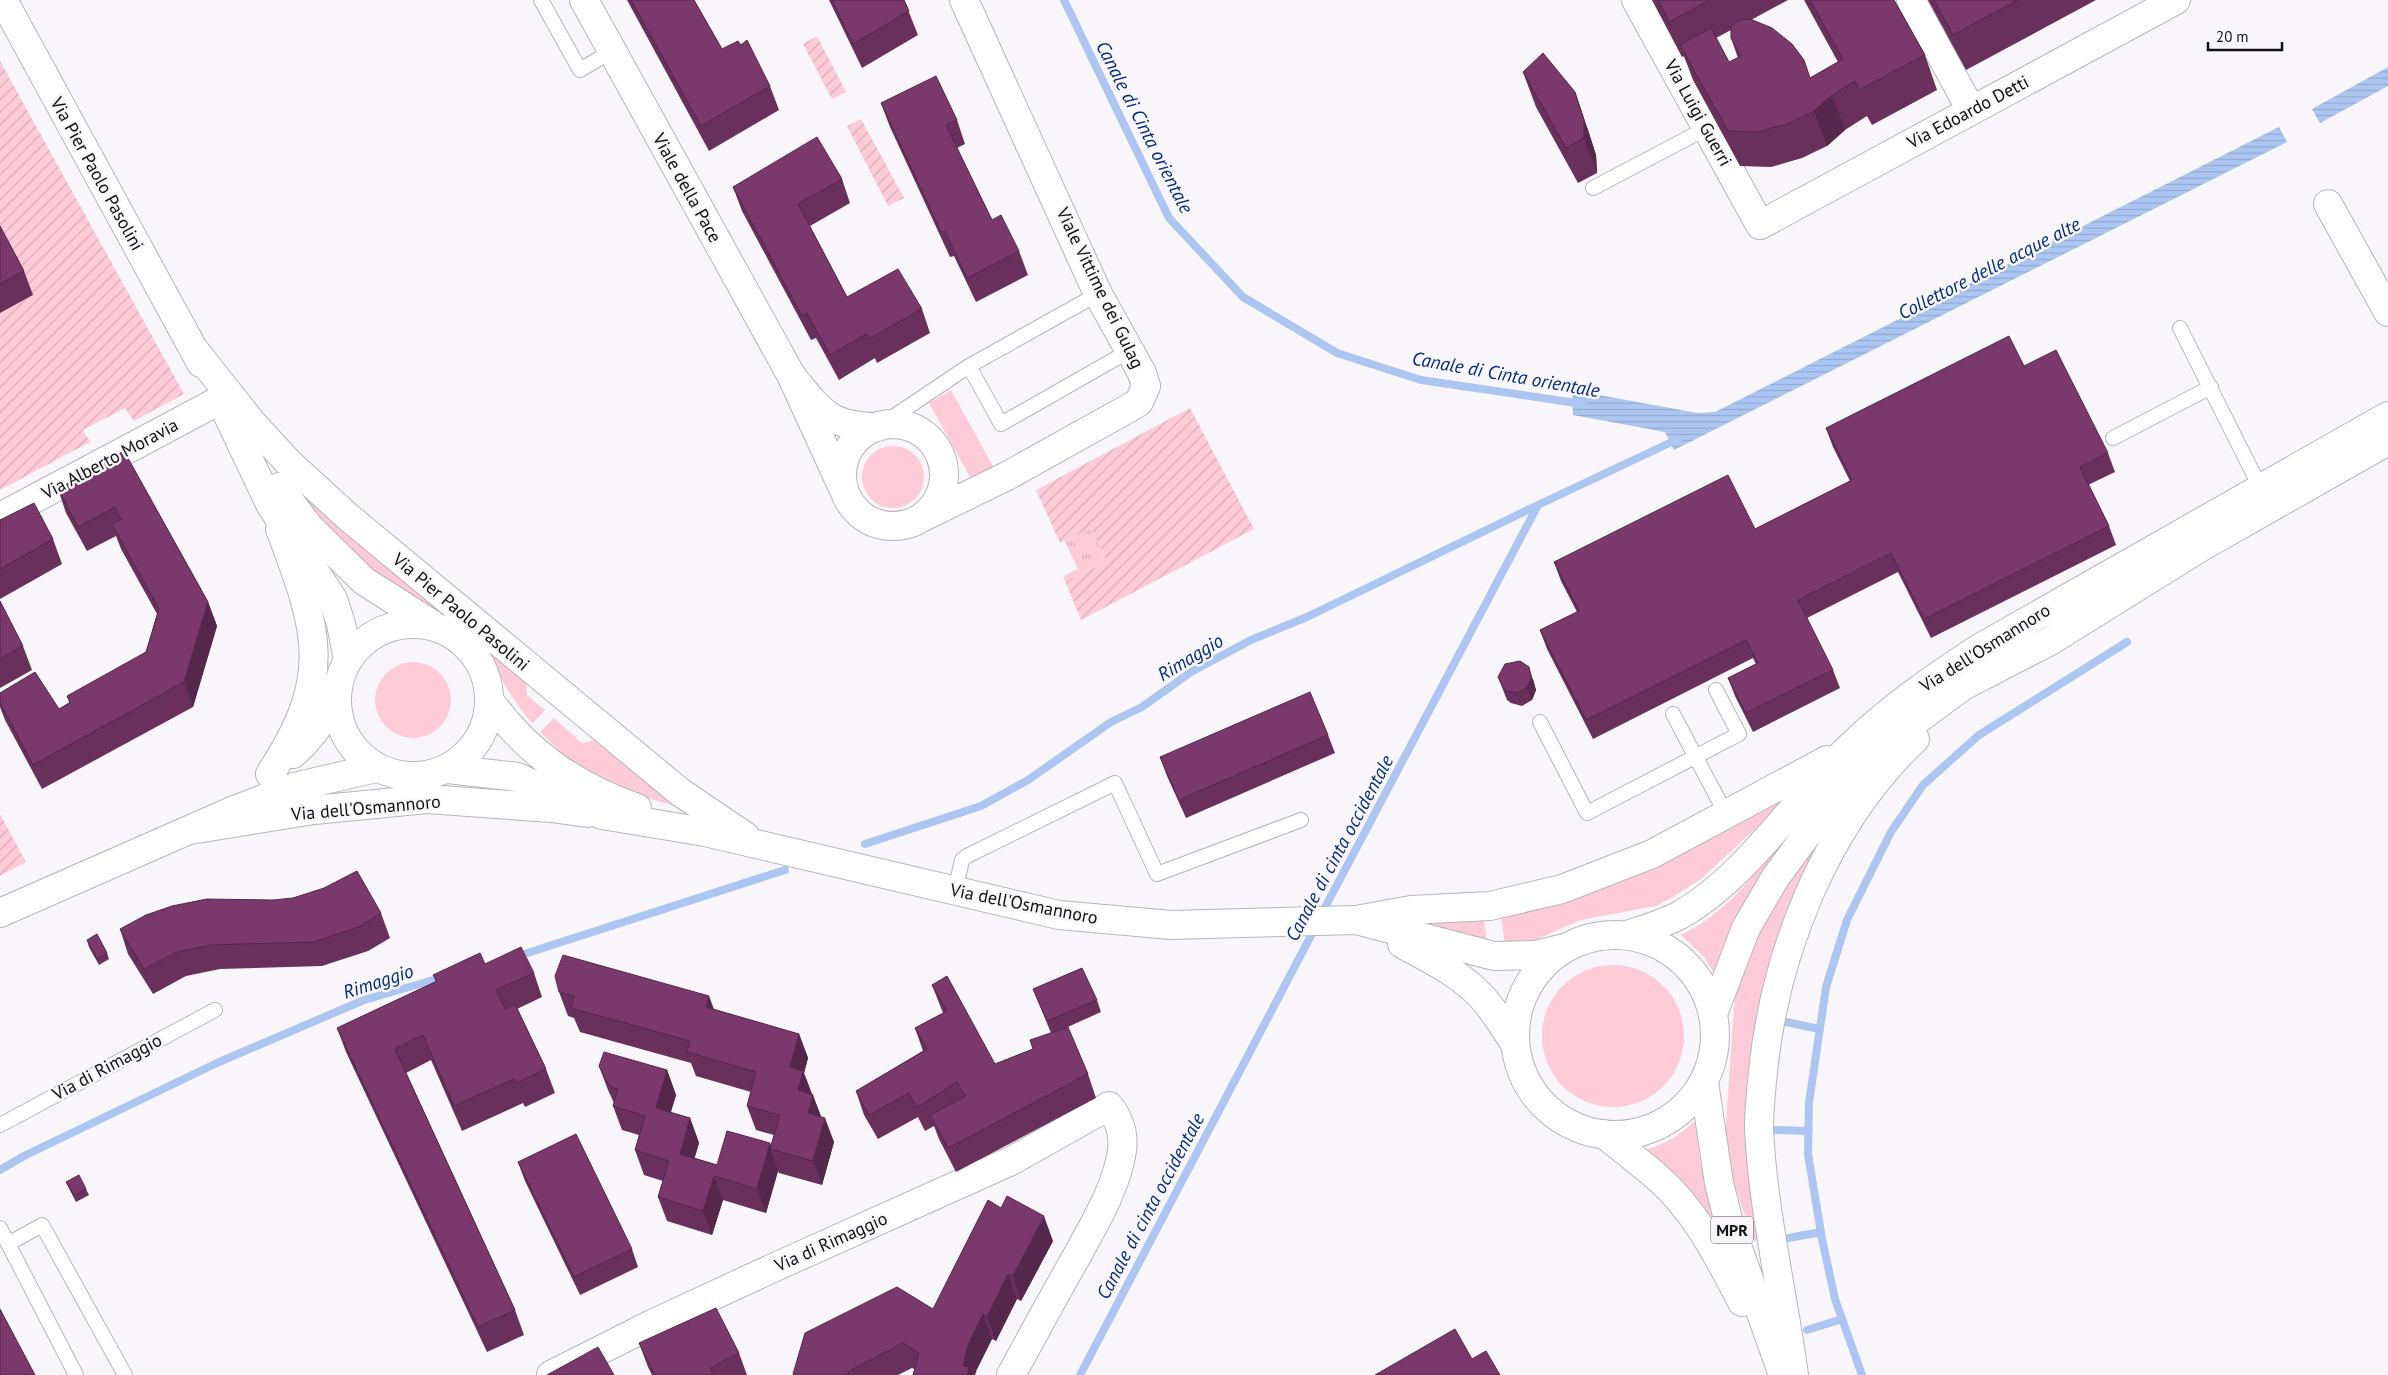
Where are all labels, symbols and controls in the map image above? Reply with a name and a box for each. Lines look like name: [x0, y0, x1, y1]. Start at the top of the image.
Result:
scale bar: [2208, 20, 2282, 52]
text: 20 m: [2216, 27, 2249, 46]
water label: Canale di Cinta orientale: [1091, 37, 1199, 217]
street label: Via Luigi Guerri: [1659, 54, 1737, 170]
street label: Via Edoardo Detti: [1902, 70, 2033, 154]
street label: Via Pier Paolo Pasolini: [45, 92, 149, 254]
street label: Viale della Pace: [647, 128, 727, 246]
street label: Viale Vittime dei Gulag: [1051, 203, 1149, 372]
water label: Collettore delle acque alte: [1894, 212, 2084, 324]
water label: Canale di Cinta orientale: [1410, 346, 1602, 402]
street label: Via Alberto Moravia: [37, 413, 182, 505]
street label: Via Pier Paolo Pasolini: [387, 547, 535, 676]
street label: Via dell'Osmannoro: [1914, 598, 2054, 698]
water label: Rimaggio: [1153, 628, 1227, 686]
water label: Canale di cinta occidentale: [1280, 751, 1398, 945]
street label: Via dell'Osmannoro: [289, 790, 442, 826]
street label: Via dell'Osmannoro: [947, 878, 1100, 929]
water label: Rimaggio: [340, 958, 416, 1004]
street label: Via di Rimaggio: [47, 1028, 166, 1106]
water label: Canale di cinta occidentale: [1091, 1109, 1209, 1303]
street label: Via di Rimaggio: [770, 1206, 891, 1277]
road number: MPR: [1711, 1216, 1753, 1244]

